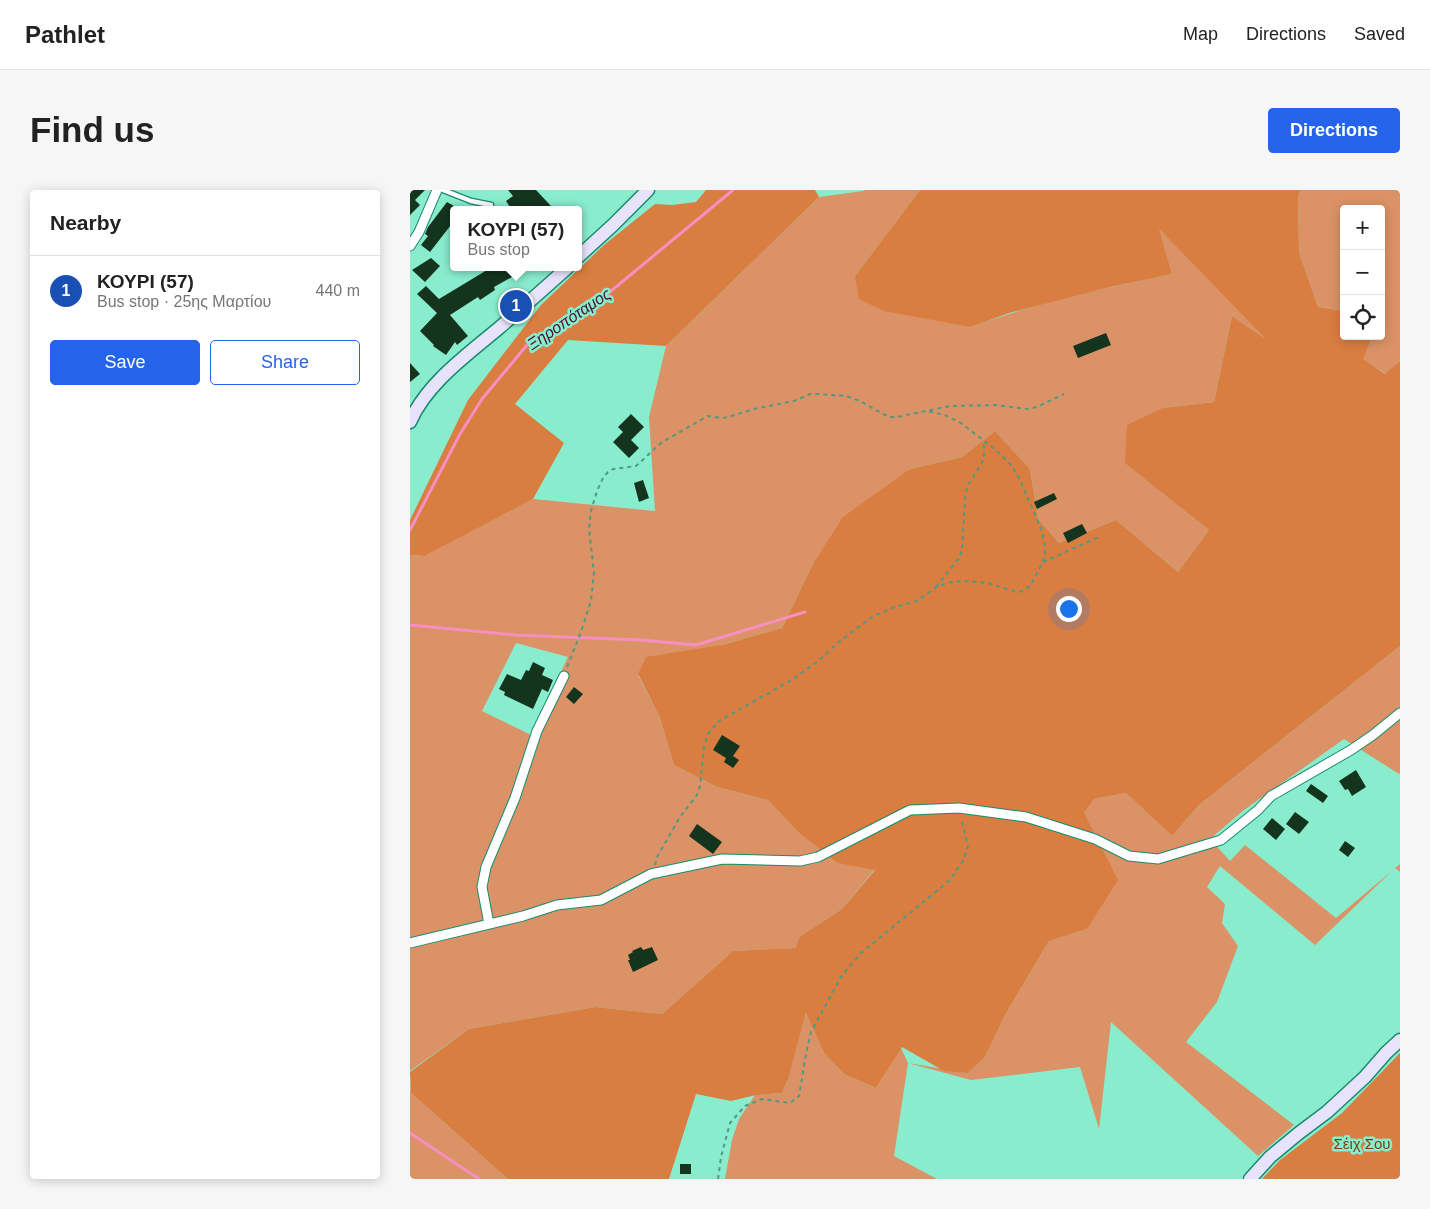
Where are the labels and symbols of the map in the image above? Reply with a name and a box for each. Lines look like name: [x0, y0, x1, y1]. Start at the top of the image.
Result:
water label: Ξηροπόταμος: [523, 285, 614, 354]
pin: 1: [500, 287, 532, 325]
your location: [1056, 596, 1082, 622]
park label: Σέιχ Σου: [1333, 1135, 1391, 1152]

